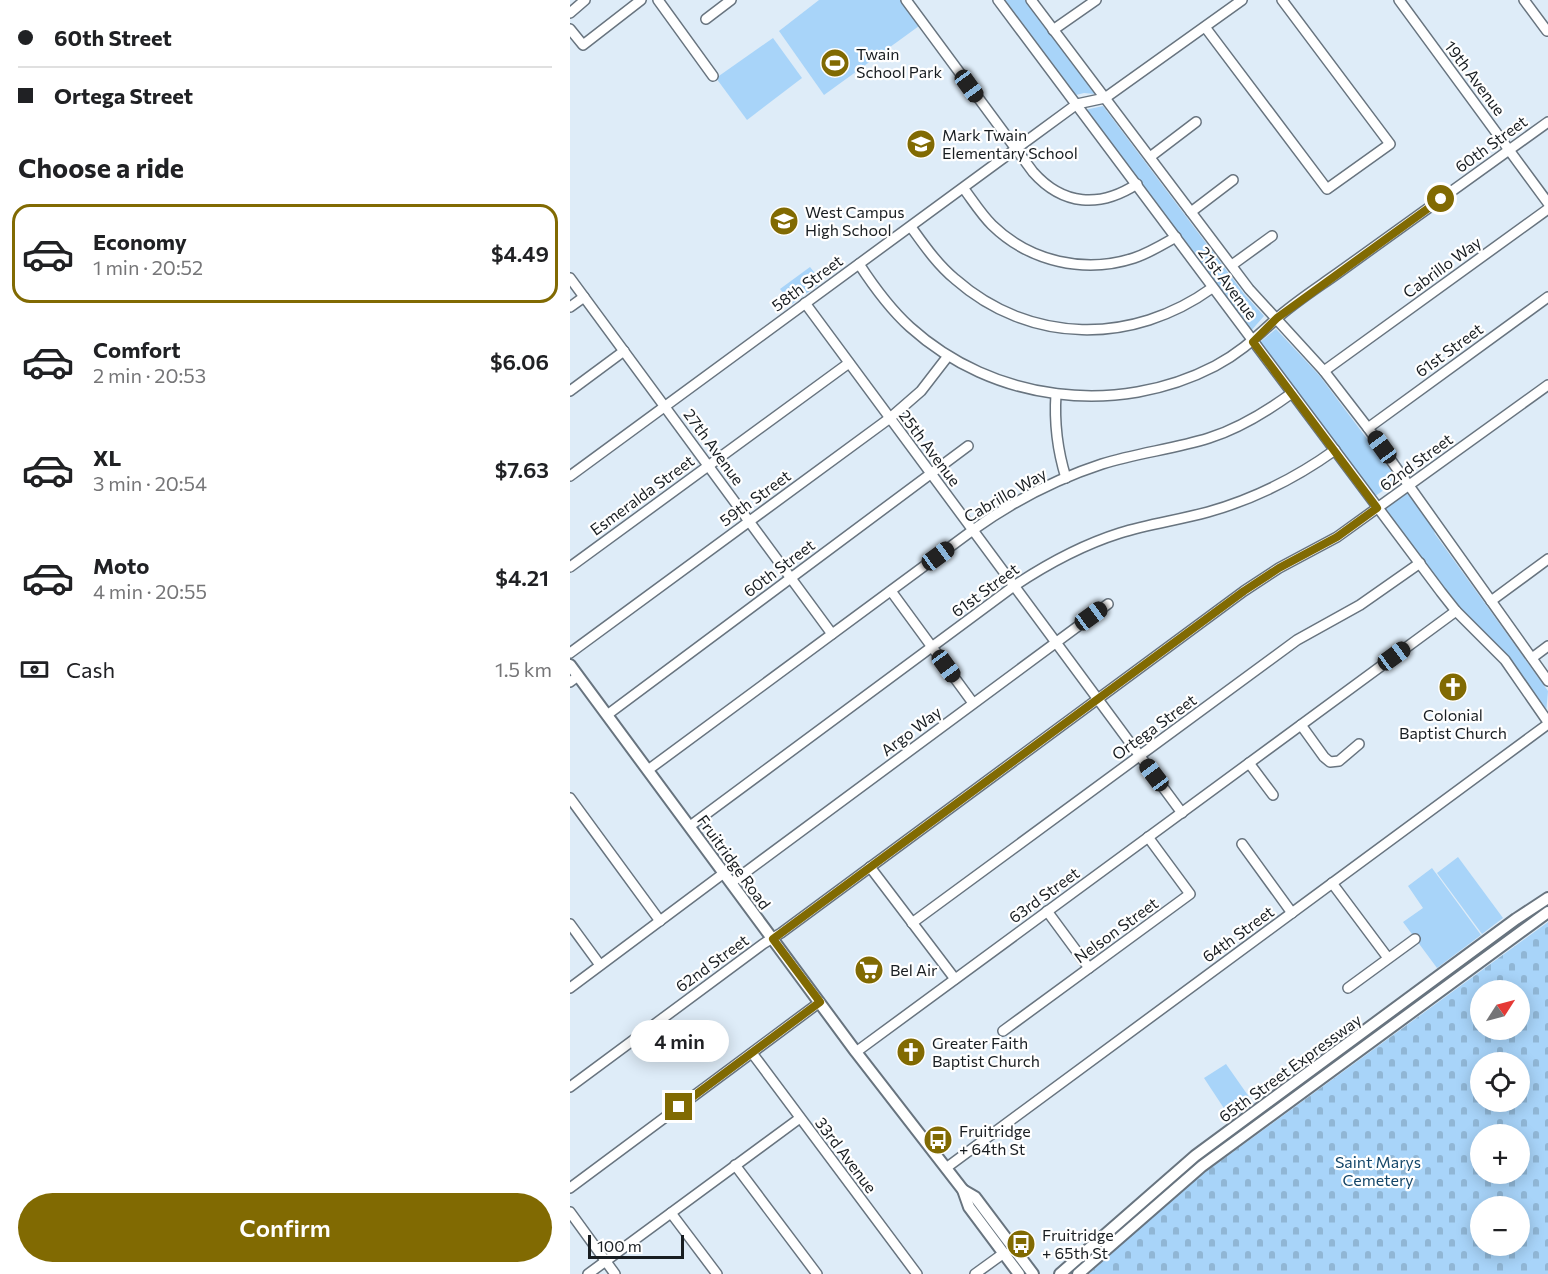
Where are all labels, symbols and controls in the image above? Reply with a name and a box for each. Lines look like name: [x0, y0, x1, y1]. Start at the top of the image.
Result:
text: 60th Street: [54, 24, 172, 51]
street label: 19th Avenue: [1441, 37, 1510, 119]
place label: Twain School Park: [856, 44, 943, 81]
sports icon: Twain School Park: [819, 47, 851, 79]
car: [951, 66, 987, 106]
text: Ortega Street: [54, 82, 193, 109]
street label: 60th Street: [1451, 111, 1531, 176]
place label: Mark Twain Elementary School: [942, 125, 1078, 162]
school or university icon: Mark Twain Elementary School: [905, 128, 937, 160]
text: Choose a ride: [18, 151, 184, 184]
route start: [1427, 185, 1454, 212]
place label: West Campus High School: [805, 202, 904, 239]
school or university icon: West Campus High School: [768, 205, 800, 237]
icon: car: [21, 227, 75, 281]
text: Economy: [93, 228, 187, 255]
street label: Cabrillo Way: [1399, 232, 1485, 301]
text: $4.49: [491, 240, 549, 267]
street label: 21st Avenue: [1195, 243, 1262, 323]
street label: 58th Street: [768, 250, 846, 315]
text: 1 min · 20:52: [93, 255, 203, 279]
street label: 61st Street: [1411, 319, 1486, 380]
icon: car: [21, 335, 75, 389]
text: Comfort: [93, 336, 181, 363]
text: $6.06: [490, 348, 549, 375]
text: 2 min · 20:53: [93, 363, 206, 387]
street label: 27th Avenue: [680, 405, 748, 488]
street label: 25th Avenue: [896, 406, 965, 489]
car: [1364, 427, 1400, 467]
street label: 62nd Street: [1376, 429, 1456, 494]
icon: car: [21, 443, 75, 497]
text: XL: [93, 444, 121, 471]
street label: Esmeralda Street: [586, 450, 698, 539]
text: $7.63: [495, 456, 549, 483]
street label: Cabrillo Way: [960, 463, 1049, 526]
street label: 59th Street: [716, 465, 794, 530]
text: 3 min · 20:54: [93, 471, 207, 495]
street label: 60th Street: [739, 534, 818, 601]
car: [918, 538, 958, 574]
icon: car: [21, 551, 75, 605]
text: Moto: [93, 552, 149, 579]
street label: 61st Street: [947, 559, 1022, 620]
text: $4.21: [495, 564, 549, 591]
text: 4 min · 20:55: [93, 579, 207, 603]
car: [1071, 598, 1111, 634]
car: [1374, 638, 1414, 674]
car: [928, 646, 964, 686]
icon: cash: [18, 653, 51, 686]
text: Cash: [66, 656, 115, 683]
text: 1.5 km: [495, 657, 552, 681]
church icon: Colonial Baptist Church: [1437, 671, 1469, 703]
street label: Ortega Street: [1108, 689, 1200, 764]
street label: Argo Way: [877, 702, 945, 759]
place label: Colonial Baptist Church: [1399, 705, 1507, 742]
car: [1136, 755, 1172, 795]
street label: Fruitridge Road: [694, 811, 775, 913]
street label: 63rd Street: [1005, 862, 1083, 927]
street label: Nelson Street: [1070, 893, 1162, 966]
street label: 64th Street: [1198, 901, 1277, 966]
street label: 62nd Street: [672, 930, 752, 995]
supermarket icon: Bel Air: [853, 954, 885, 986]
place label: Bel Air: [890, 960, 938, 979]
north arrow: [1470, 980, 1530, 1040]
map controls: [1470, 980, 1530, 1256]
street label: 65th Street Expressway: [1215, 1010, 1365, 1126]
callout: 4 min: [630, 1020, 728, 1062]
text: 4 min: [654, 1029, 705, 1053]
place label: Greater Faith Baptist Church: [932, 1033, 1040, 1070]
church icon: Greater Faith Baptist Church: [895, 1036, 927, 1068]
button: locate: [1470, 1052, 1530, 1112]
route end: [665, 1093, 692, 1120]
street label: 33rd Avenue: [812, 1113, 881, 1196]
place label: Fruitridge + 64th St: [959, 1121, 1031, 1158]
bus stop icon: Fruitridge + 64th St: [922, 1124, 954, 1156]
button: +: [1470, 1124, 1530, 1184]
park label: Saint Marys Cemetery: [1335, 1152, 1421, 1189]
button: Confirm: [18, 1193, 552, 1262]
button: −: [1470, 1196, 1530, 1256]
place label: Fruitridge + 65th St: [1042, 1225, 1114, 1262]
bus stop icon: Fruitridge + 65th St: [1005, 1228, 1037, 1260]
scale bar: [588, 1232, 684, 1260]
text: 100 m: [597, 1236, 642, 1255]

